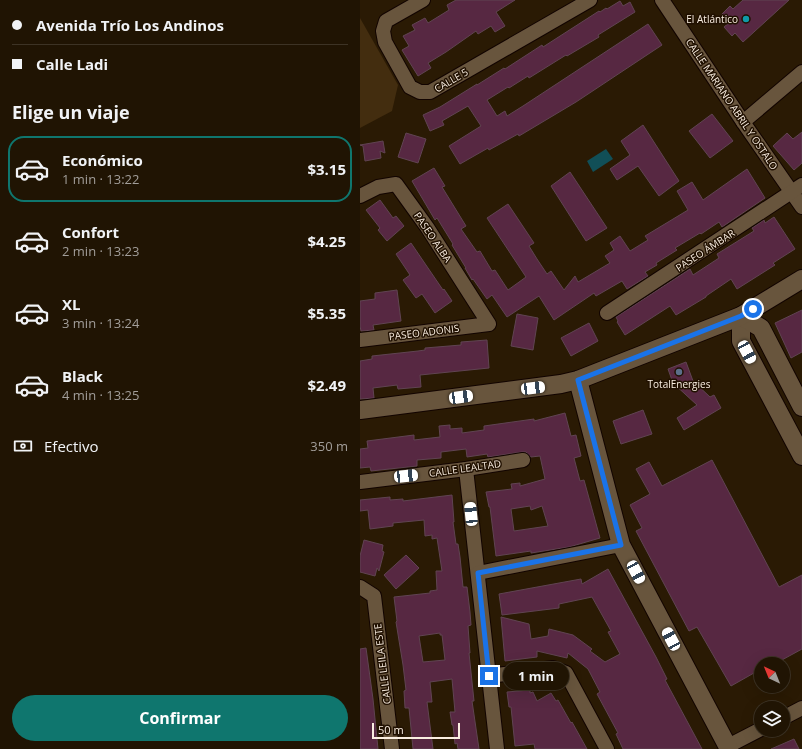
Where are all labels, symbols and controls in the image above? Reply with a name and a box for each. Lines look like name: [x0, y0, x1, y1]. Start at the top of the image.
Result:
place label: El Atlántico: [686, 12, 738, 26]
marker: El Atlántico: [741, 14, 751, 24]
text: Avenida Trío Los Andinos: [36, 15, 224, 35]
street label: CALLE MARIANO ABRIL Y OSTALO: [683, 36, 781, 173]
text: Calle Ladi: [36, 54, 108, 74]
street label: CALLE 5: [432, 65, 471, 95]
text: Elige un viaje: [12, 100, 130, 124]
text: Económico: [62, 150, 143, 170]
icon: car: [14, 151, 50, 187]
text: $3.15: [307, 159, 346, 179]
text: 1 min · 13:22: [62, 170, 139, 188]
street label: PASEO ALBA: [411, 209, 455, 266]
text: Confort: [62, 222, 119, 242]
icon: car: [14, 223, 50, 259]
street label: PASEO ÁMBAR: [673, 226, 737, 274]
text: $4.25: [307, 231, 346, 251]
text: 2 min · 13:23: [62, 242, 139, 260]
text: XL: [62, 294, 80, 314]
icon: car: [14, 295, 50, 331]
route start: [744, 300, 762, 318]
text: $5.35: [307, 303, 346, 323]
text: 3 min · 13:24: [62, 314, 139, 332]
street label: PASEO ADONIS: [388, 321, 460, 343]
car: [736, 339, 758, 365]
text: Black: [62, 366, 103, 386]
icon: car: [14, 367, 50, 403]
marker: TotalEnergies: [674, 367, 684, 377]
text: $2.49: [307, 375, 346, 395]
place label: TotalEnergies: [648, 377, 711, 391]
car: [520, 381, 546, 395]
text: 4 min · 13:25: [62, 386, 139, 404]
car: [448, 389, 474, 405]
icon: cash: [12, 435, 34, 457]
text: Efectivo: [44, 436, 99, 456]
text: 350 m: [310, 437, 348, 455]
street label: CALLE LEALTAD: [428, 456, 502, 480]
car: [393, 469, 419, 483]
car: [464, 501, 478, 527]
car: [625, 559, 647, 585]
street label: CALLE LEILA ESTE: [370, 623, 394, 705]
car: [660, 626, 682, 652]
north arrow: [754, 657, 790, 693]
map controls: [754, 657, 790, 737]
callout: 1 min: [503, 662, 569, 690]
route end: [480, 667, 498, 685]
text: 1 min: [518, 667, 554, 685]
button: Confirmar: [12, 695, 348, 741]
button: layers: [754, 701, 790, 737]
scale bar: [372, 721, 460, 740]
text: 50 m: [378, 722, 404, 737]

